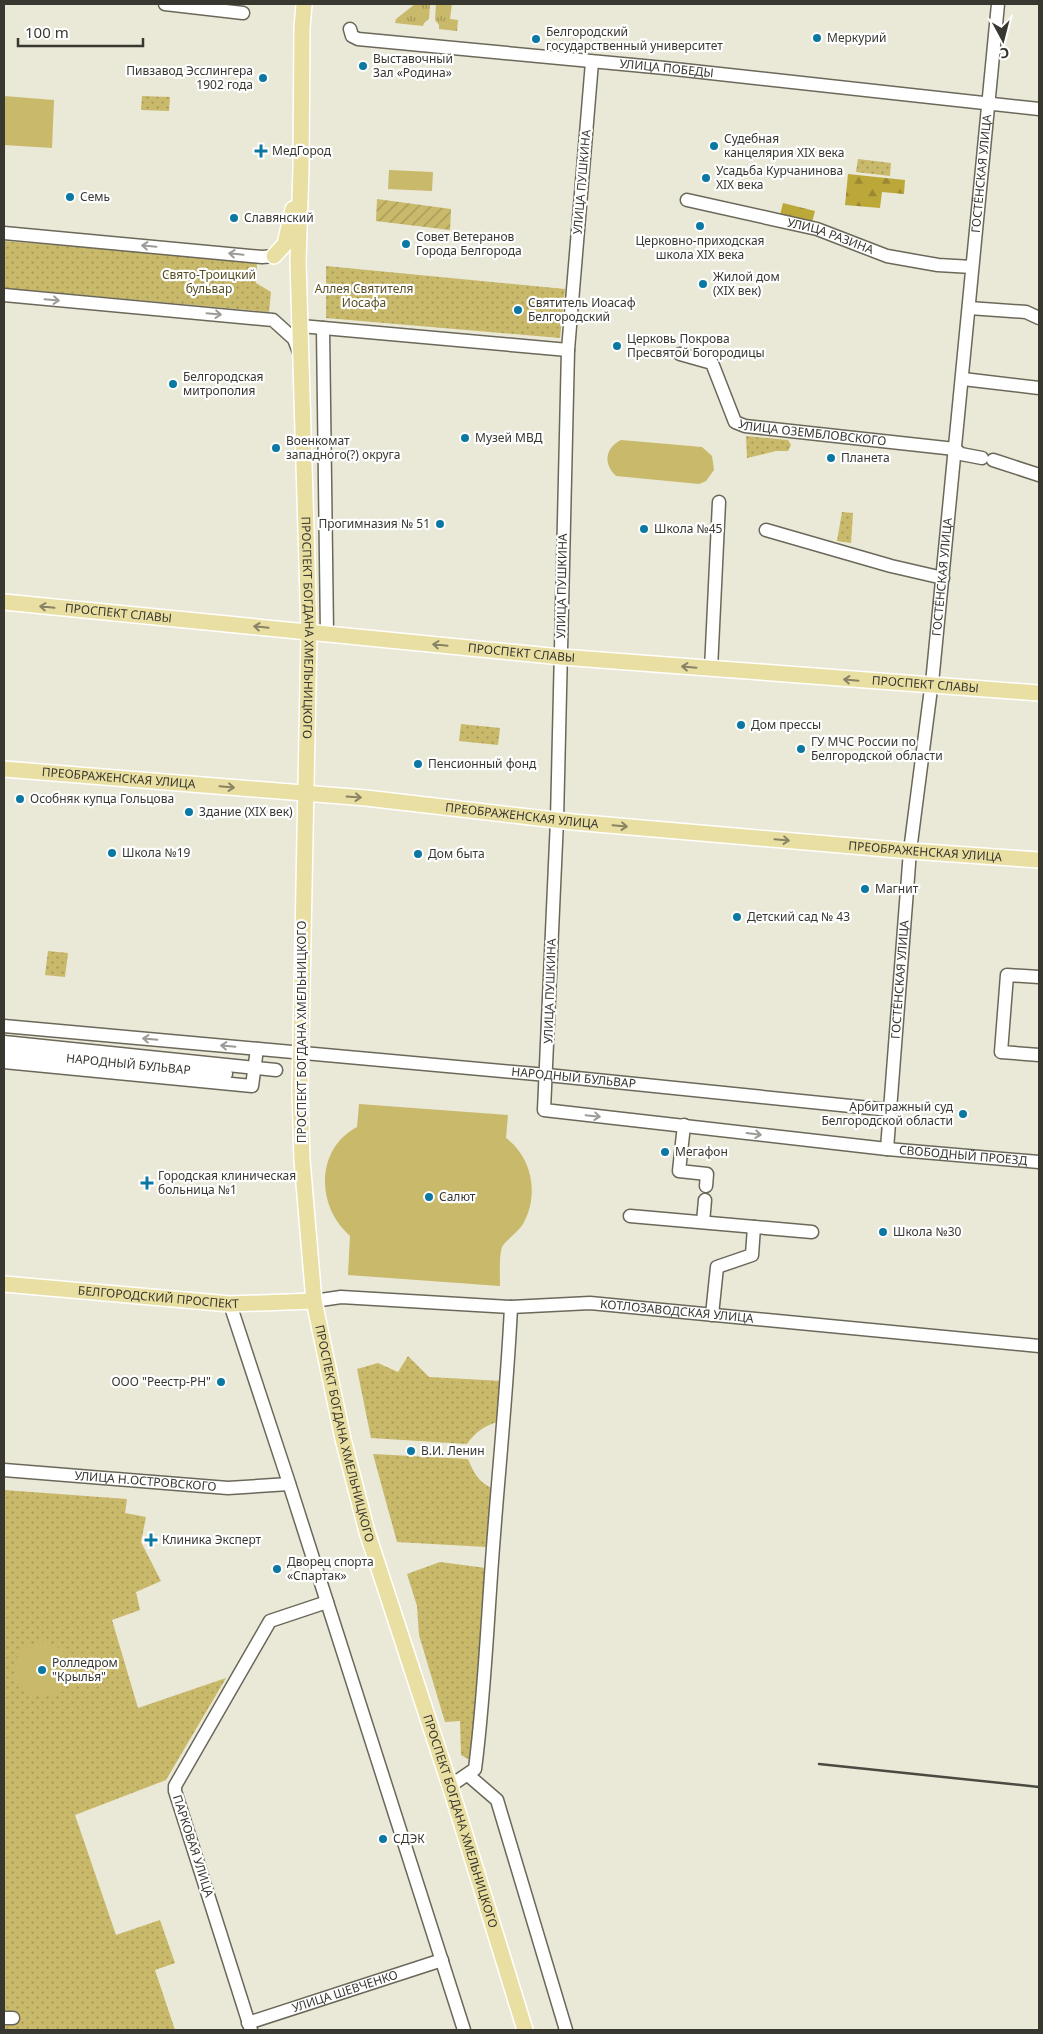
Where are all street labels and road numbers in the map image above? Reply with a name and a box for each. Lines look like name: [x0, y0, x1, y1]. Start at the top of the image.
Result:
street label: УЛИЦА ПОБЕДЫ: [619, 55, 715, 81]
street label: ГОСТЁНСКАЯ УЛИЦА: [967, 113, 995, 234]
street label: УЛИЦА ПУШКИНА: [568, 128, 595, 235]
street label: УЛИЦА РАЗИНА: [786, 214, 877, 258]
street label: УЛИЦА ОЗЕМБЛОВСКОГО: [736, 415, 887, 449]
street label: ПРОСПЕКТ БОГДАНА ХМЕЛЬНИЦКОГО: [298, 516, 318, 739]
street label: ГОСТЁНСКАЯ УЛИЦА: [928, 516, 956, 637]
street label: УЛИЦА ПУШКИНА: [552, 533, 571, 639]
street label: ПРОСПЕКТ СЛАВЫ: [64, 599, 173, 627]
street label: ПРОСПЕКТ СЛАВЫ: [467, 639, 576, 666]
street label: ПРОСПЕКТ СЛАВЫ: [871, 671, 980, 696]
street label: ПРЕОБРАЖЕНСКАЯ УЛИЦА: [41, 763, 196, 792]
street label: ПРЕОБРАЖЕНСКАЯ УЛИЦА: [444, 798, 599, 832]
street label: ПРЕОБРАЖЕНСКАЯ УЛИЦА: [848, 837, 1003, 865]
street label: ГОСТЁНСКАЯ УЛИЦА: [887, 919, 913, 1039]
street label: ПРОСПЕКТ БОГДАНА ХМЕЛЬНИЦКОГО: [293, 921, 310, 1143]
street label: УЛИЦА ПУШКИНА: [539, 938, 560, 1044]
street label: НАРОДНЫЙ БУЛЬВАР: [65, 1049, 191, 1078]
street label: НАРОДНЫЙ БУЛЬВАР: [511, 1063, 637, 1092]
street label: СВОБОДНЫЙ ПРОЕЗД: [898, 1141, 1028, 1169]
street label: БЕЛГОРОДСКИЙ ПРОСПЕКТ: [77, 1282, 239, 1312]
street label: КОТЛОЗАВОДСКАЯ УЛИЦА: [599, 1295, 755, 1327]
street label: ПРОСПЕКТ БОГДАНА ХМЕЛЬНИЦКОГО: [311, 1323, 379, 1544]
street label: УЛИЦА Н.ОСТРОВСКОГО: [74, 1467, 217, 1495]
street label: ПРОСПЕКТ БОГДАНА ХМЕЛЬНИЦКОГО: [419, 1712, 502, 1930]
street label: ПАРКОВАЯ УЛИЦА: [169, 1793, 218, 1900]
street label: УЛИЦА ШЕВЧЕНКО: [290, 1966, 400, 2016]

